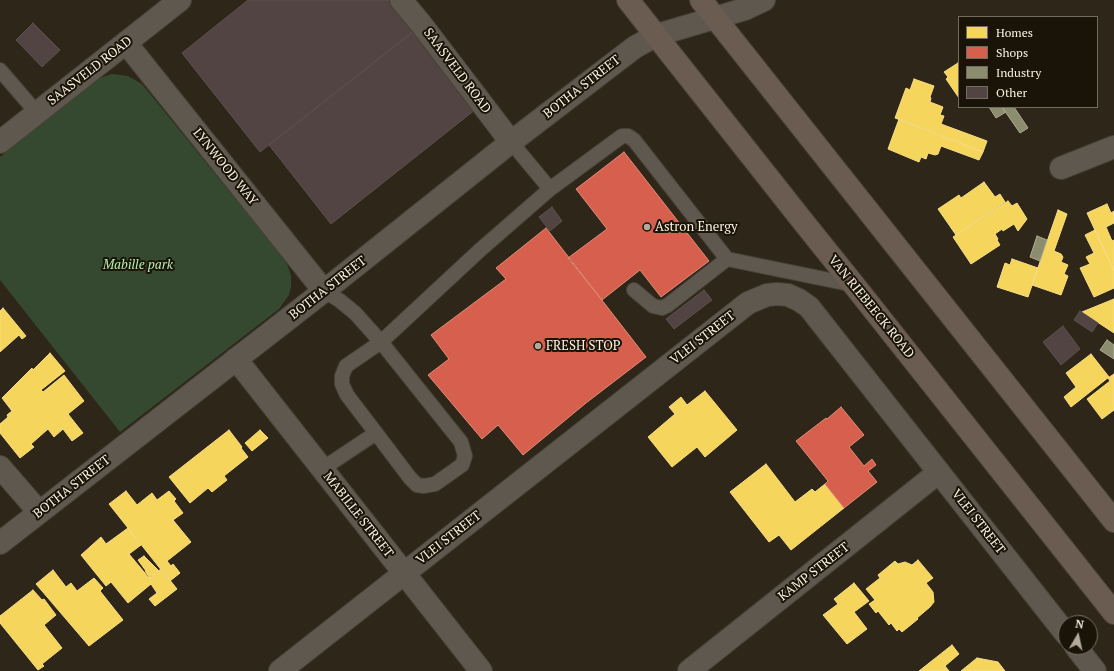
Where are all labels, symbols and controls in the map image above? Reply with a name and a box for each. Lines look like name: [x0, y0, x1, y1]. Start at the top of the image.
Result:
legend: [958, 16, 1098, 108]
street label: SAASVELD ROAD: [420, 25, 494, 117]
text: Homes: [996, 25, 1033, 40]
street label: SAASVELD ROAD: [45, 33, 135, 109]
text: Shops: [996, 45, 1028, 60]
street label: BOTHA STREET: [540, 52, 624, 122]
text: Industry: [996, 65, 1041, 80]
text: Other: [996, 85, 1027, 100]
street label: LYNWOOD WAY: [189, 125, 261, 209]
place label: Astron Energy: [655, 219, 738, 235]
marker: Astron Energy: [642, 222, 652, 232]
street label: BOTHA STREET: [286, 253, 370, 323]
street label: VAN RIEBEECK ROAD: [825, 253, 917, 361]
park label: Mabille park: [103, 257, 173, 273]
street label: VLEI STREET: [668, 308, 738, 368]
place label: FRESH STOP: [546, 338, 621, 354]
marker: FRESH STOP: [533, 341, 543, 351]
street label: BOTHA STREET: [30, 452, 114, 522]
street label: MABILLE STREET: [320, 469, 396, 561]
street label: VLEI STREET: [948, 487, 1008, 557]
street label: VLEI STREET: [414, 508, 484, 568]
street label: KAMP STREET: [775, 539, 853, 605]
north arrow: [1058, 615, 1098, 655]
text: N: [1075, 617, 1085, 632]

